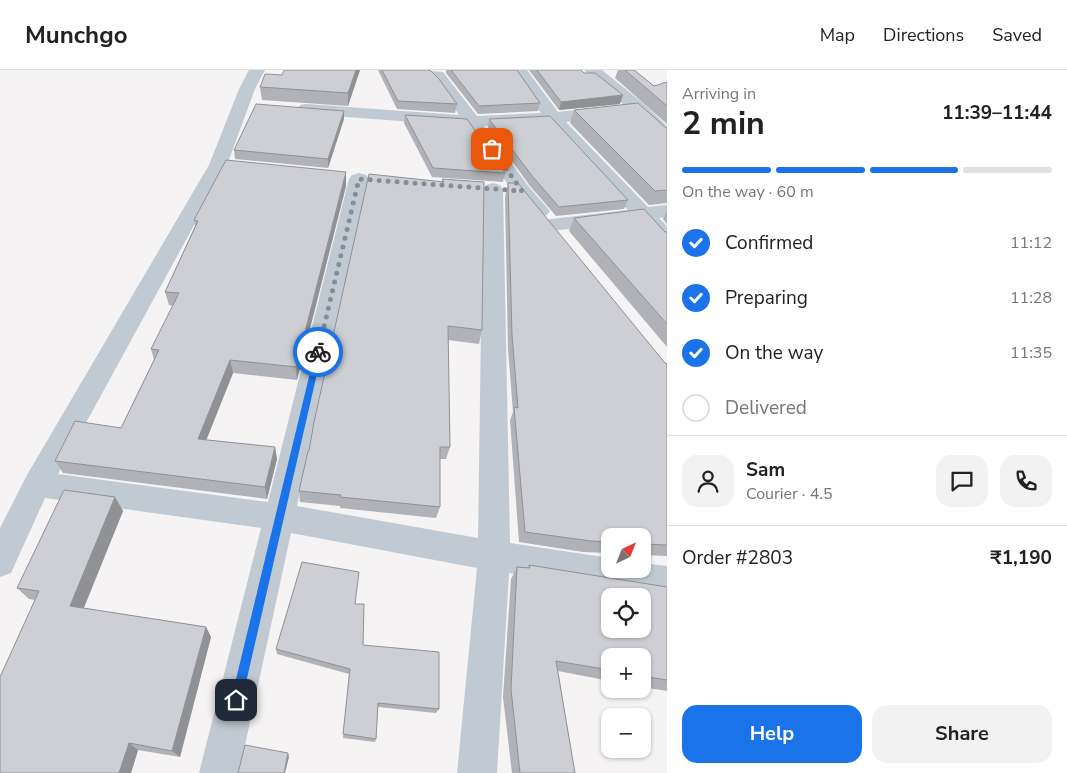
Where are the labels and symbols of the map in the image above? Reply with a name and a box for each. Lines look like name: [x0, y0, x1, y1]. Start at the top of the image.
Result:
pin: [471, 128, 513, 170]
courier: [293, 327, 343, 377]
north arrow: [601, 528, 651, 578]
pin: [215, 679, 257, 721]

